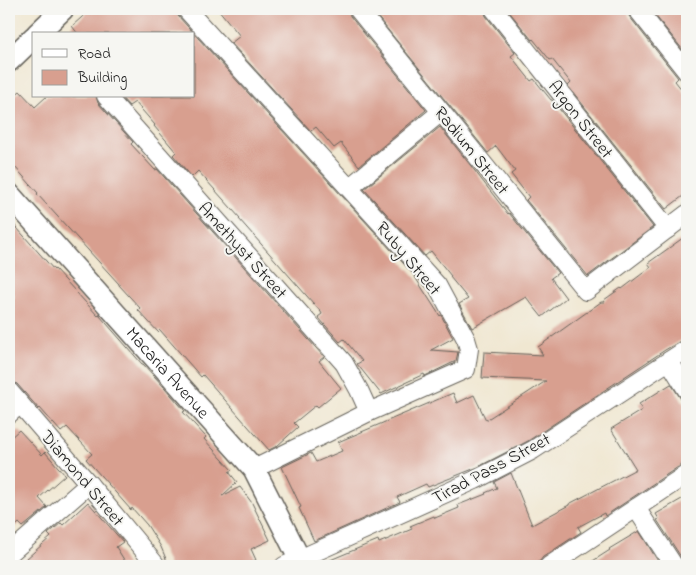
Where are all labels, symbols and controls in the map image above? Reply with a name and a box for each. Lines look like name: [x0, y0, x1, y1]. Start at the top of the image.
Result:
legend: [32, 32, 195, 98]
text: Road: [78, 43, 111, 65]
text: Building: [77, 67, 127, 90]
street label: Argon Street: [540, 76, 618, 165]
street label: Radium Street: [427, 101, 514, 201]
street label: Amethyst Street: [191, 197, 292, 306]
street label: Ruby Street: [369, 217, 446, 302]
street label: Macaria Avenue: [118, 322, 215, 426]
street label: Diamond Street: [33, 425, 129, 533]
street label: Tirad Pass Street: [428, 428, 556, 512]

